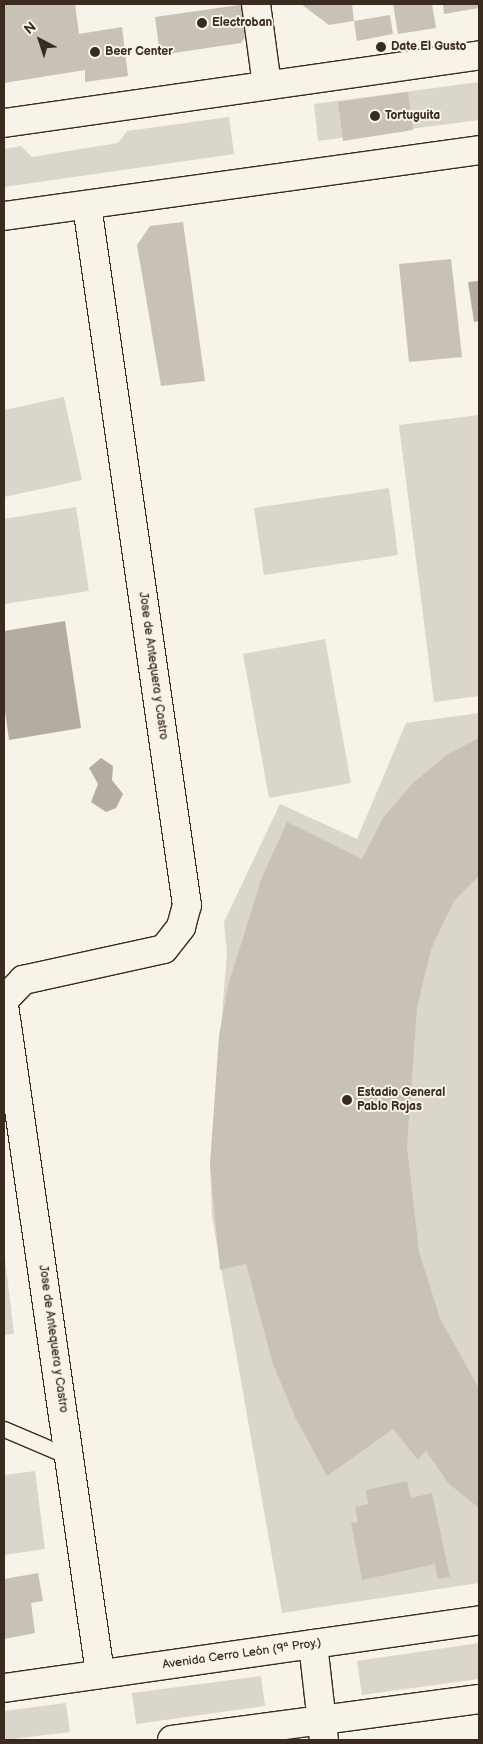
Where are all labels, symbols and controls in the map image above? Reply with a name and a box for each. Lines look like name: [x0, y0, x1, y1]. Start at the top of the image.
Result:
north arrow: [15, 15, 65, 65]
place label: Electroban: [212, 16, 272, 30]
marker: Electroban: [196, 17, 208, 29]
text: N: [21, 18, 40, 38]
place label: Date El Gusto: [391, 40, 466, 54]
marker: Date El Gusto: [375, 41, 387, 53]
place label: Beer Center: [105, 45, 173, 59]
marker: Beer Center: [89, 46, 101, 58]
place label: Tortuguita: [385, 109, 440, 123]
marker: Tortuguita: [369, 110, 381, 122]
street label: Jose de Antequera y Castro: [135, 591, 171, 741]
place label: Estadio General Pablo Rojas: [357, 1086, 445, 1114]
marker: Estadio General Pablo Rojas: [341, 1094, 353, 1106]
street label: Jose de Antequera y Castro: [35, 1264, 71, 1414]
street label: Avenida Cerro León (9ª Proy.): [162, 1636, 322, 1672]

